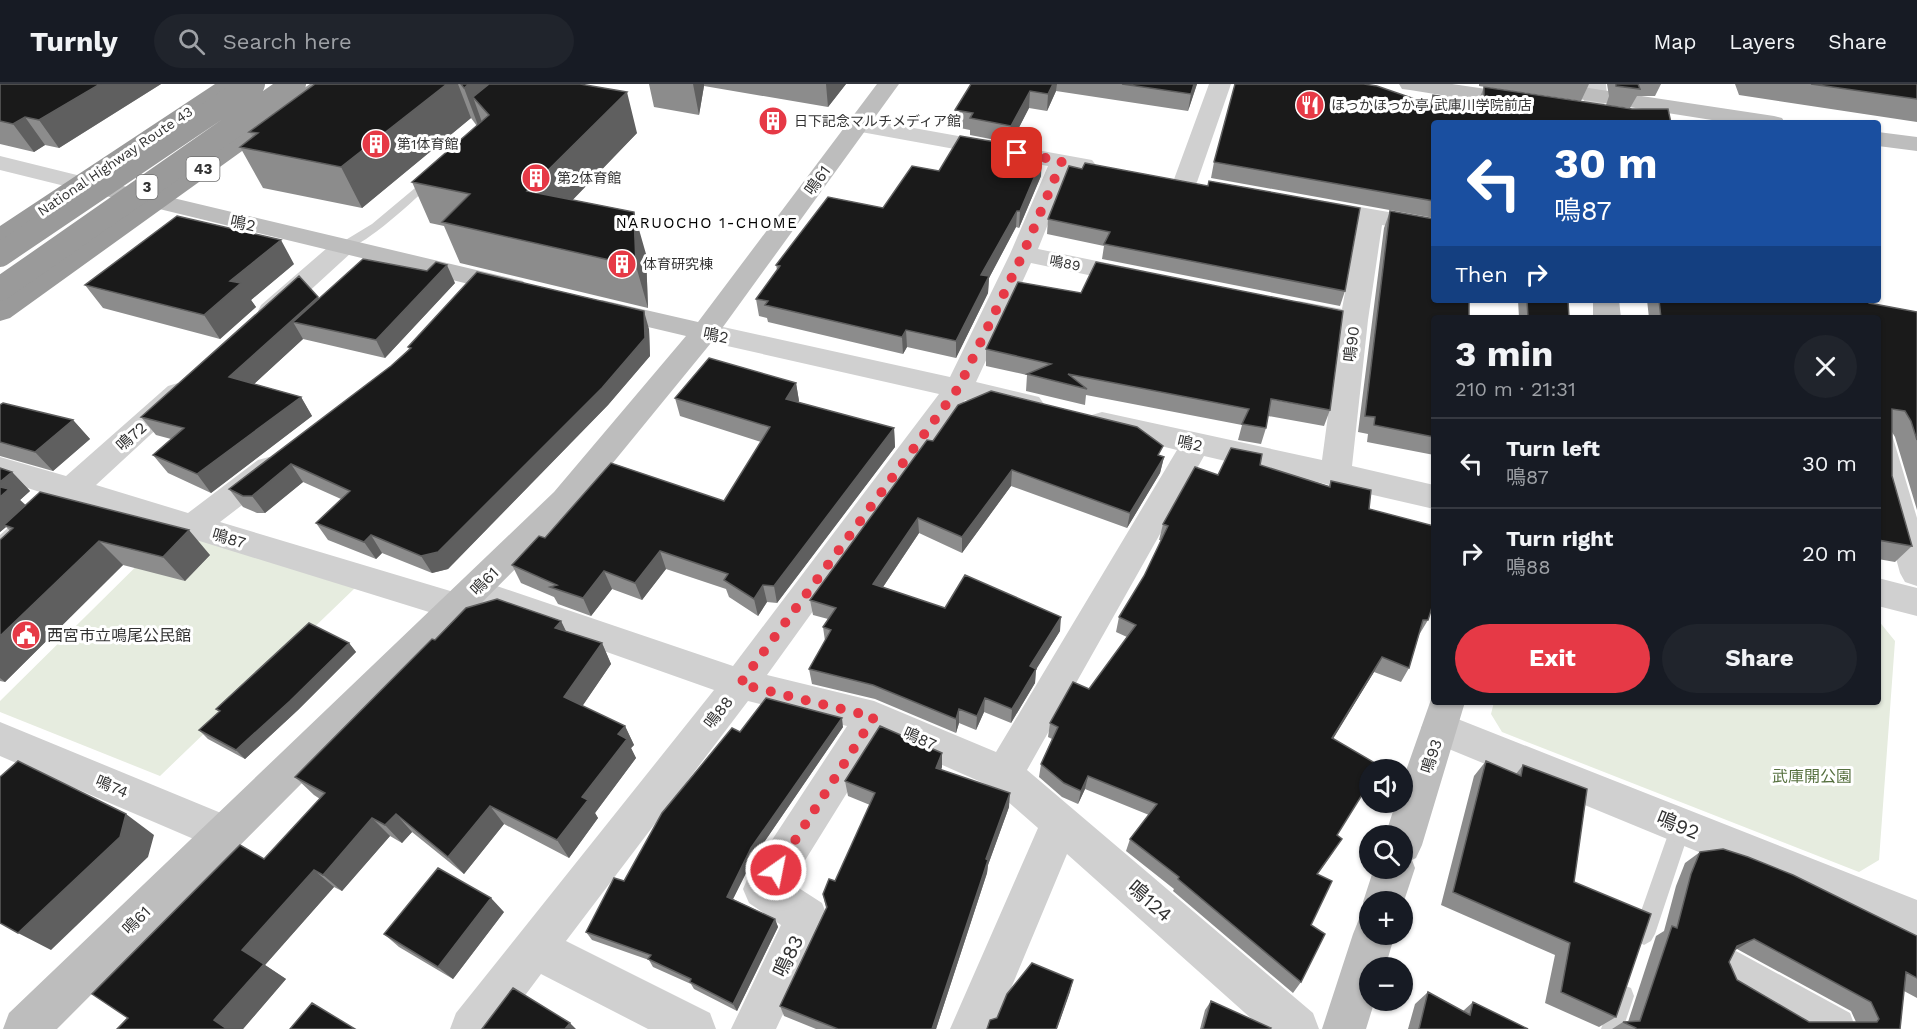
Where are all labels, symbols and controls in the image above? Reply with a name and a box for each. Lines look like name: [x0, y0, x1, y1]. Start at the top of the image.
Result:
search box: [154, 14, 574, 68]
text: Turnly: [30, 25, 118, 58]
icon: search: [175, 25, 208, 58]
text: Search here: [223, 29, 352, 54]
text: Map: [1653, 29, 1696, 54]
text: Layers: [1729, 29, 1795, 54]
text: Share: [1828, 29, 1887, 54]
restaurant icon: ほっかほっか亭 武庫川学院前店: [1294, 89, 1326, 121]
place label: ほっかほっか亭 武庫川学院前店: [1331, 97, 1532, 113]
street label: National Highway Route 43: [34, 103, 196, 219]
building icon: 日下記念マルチメディア館: [757, 105, 789, 137]
place label: 日下記念マルチメディア館: [794, 113, 961, 129]
pin: [991, 127, 1042, 178]
building icon: 第1体育館: [360, 128, 392, 160]
place label: 第1体育館: [397, 136, 458, 152]
icon: arrive: [1000, 136, 1033, 169]
text: 30 m: [1554, 139, 1658, 188]
icon: left: [1455, 144, 1533, 222]
road number: 43: [186, 157, 220, 181]
building icon: 第2体育館: [520, 162, 552, 194]
street label: 鳴61: [800, 162, 834, 199]
place label: 第2体育館: [557, 170, 621, 186]
road number: 3: [136, 175, 158, 199]
text: 鳴87: [1554, 195, 1612, 227]
street label: 鳴2: [228, 211, 257, 236]
district label: NARUOCHO 1-CHOME: [616, 214, 798, 232]
building icon: 体育研究棟: [606, 248, 638, 280]
street label: 鳴89: [1048, 252, 1082, 274]
place label: 体育研究棟: [643, 256, 713, 272]
icon: right: [1520, 258, 1553, 291]
text: Then: [1455, 262, 1508, 287]
street label: 鳴2: [702, 324, 730, 347]
street label: 鳴90: [1340, 325, 1363, 363]
text: 3 min: [1455, 333, 1553, 375]
button: close: [1794, 335, 1857, 398]
text: 210 m · 21:31: [1455, 377, 1576, 401]
street label: 鳴72: [112, 418, 150, 455]
street label: 鳴2: [1175, 431, 1204, 456]
text: Turn left: [1506, 436, 1600, 461]
icon: left: [1455, 447, 1488, 480]
text: 30 m: [1802, 451, 1857, 476]
text: 鳴87: [1506, 465, 1549, 489]
street label: 鳴87: [210, 524, 248, 553]
text: Turn right: [1506, 526, 1613, 551]
icon: right: [1455, 537, 1488, 570]
text: 20 m: [1802, 541, 1857, 566]
text: 鳴88: [1506, 555, 1551, 579]
street label: 鳴61: [466, 563, 502, 599]
public building icon: 西宮市立鳴尾公民館: [10, 619, 42, 651]
button: Exit: [1455, 624, 1650, 693]
button: Share: [1662, 624, 1857, 693]
place label: 西宮市立鳴尾公民館: [47, 626, 191, 645]
street label: 鳴88: [700, 692, 737, 732]
street label: 鳴87: [900, 723, 939, 754]
street label: 鳴93: [1417, 737, 1446, 776]
map controls: [1359, 759, 1413, 1011]
button: sound: [1359, 759, 1413, 813]
park label: 武庫開公園: [1772, 767, 1852, 786]
street label: 鳴74: [93, 771, 131, 802]
street label: 鳴92: [1653, 806, 1703, 844]
button: search: [1359, 825, 1413, 879]
position arrow: [744, 838, 808, 902]
street label: 鳴124: [1123, 875, 1177, 927]
button: +: [1359, 891, 1413, 945]
street label: 鳴61: [118, 902, 154, 938]
street label: 鳴83: [768, 931, 808, 981]
button: −: [1359, 957, 1413, 1011]

